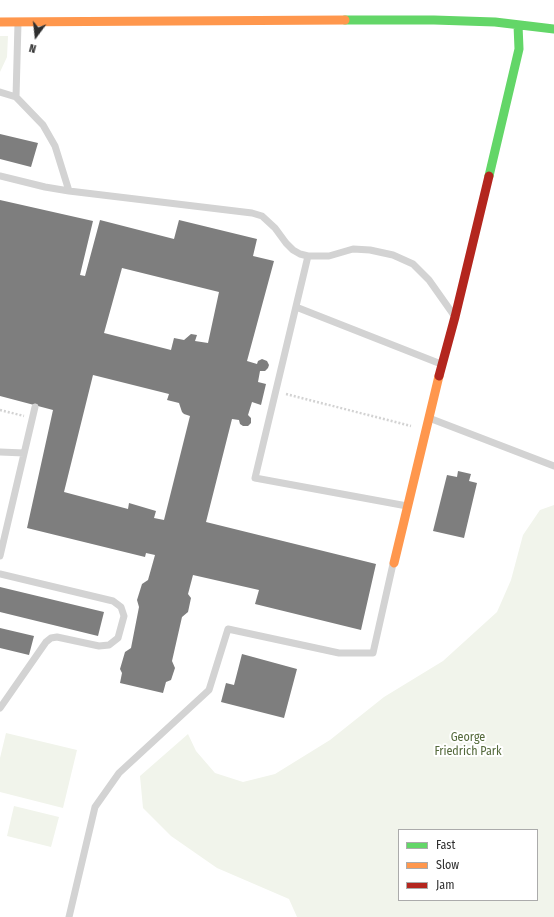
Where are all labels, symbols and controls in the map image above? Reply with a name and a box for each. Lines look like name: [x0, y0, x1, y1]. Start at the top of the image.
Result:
north arrow: [16, 16, 56, 56]
text: N: [28, 41, 38, 55]
park label: George Friedrich Park: [434, 731, 502, 759]
legend: [398, 829, 538, 901]
text: Fast: [436, 838, 455, 852]
text: Slow: [436, 858, 459, 872]
text: Jam: [436, 878, 454, 892]

